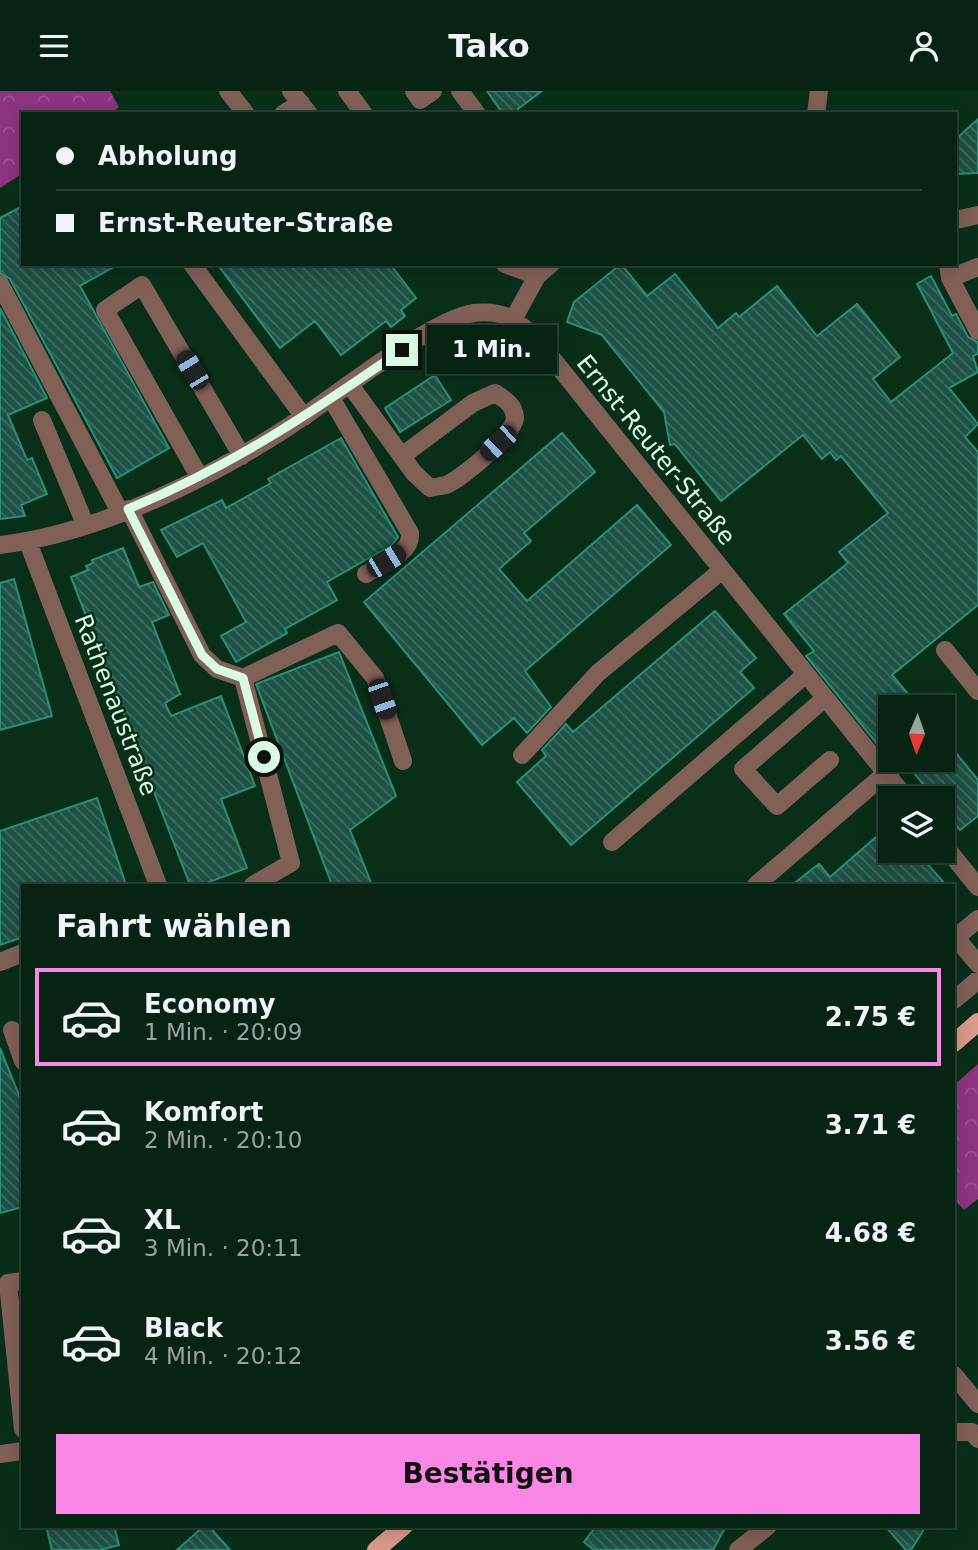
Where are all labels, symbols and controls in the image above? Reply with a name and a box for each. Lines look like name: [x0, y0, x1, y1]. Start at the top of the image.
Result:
icon: menu: [35, 27, 73, 65]
text: Tako: [448, 27, 530, 65]
icon: person: [905, 27, 943, 65]
text: Abholung: [98, 141, 238, 171]
text: Ernst-Reuter-Straße: [98, 208, 393, 238]
callout: 1 Min.: [426, 325, 556, 375]
route end: [386, 334, 418, 366]
text: 1 Min.: [452, 336, 532, 362]
car: [173, 347, 212, 393]
street label: Ernst-Reuter-Straße: [571, 349, 741, 551]
car: [476, 421, 521, 465]
car: [363, 541, 410, 581]
street label: Rathenaustraße: [69, 610, 163, 800]
car: [366, 676, 399, 722]
north arrow: [878, 695, 956, 772]
map controls: [878, 695, 955, 863]
route start: [248, 741, 280, 773]
button: layers: [878, 786, 955, 863]
text: Fahrt wählen: [56, 907, 292, 945]
icon: car: [60, 986, 123, 1049]
text: Economy: [144, 989, 275, 1019]
text: 2.75 €: [825, 1002, 916, 1032]
text: 1 Min. · 20:09: [144, 1019, 302, 1045]
icon: car: [60, 1094, 123, 1157]
text: Komfort: [144, 1097, 263, 1127]
text: 3.71 €: [825, 1110, 916, 1140]
text: 2 Min. · 20:10: [144, 1127, 302, 1153]
icon: car: [60, 1202, 123, 1265]
text: XL: [144, 1205, 181, 1235]
text: 4.68 €: [825, 1218, 916, 1248]
text: 3 Min. · 20:11: [144, 1235, 302, 1261]
icon: car: [60, 1310, 123, 1373]
text: Black: [144, 1313, 223, 1343]
text: 3.56 €: [825, 1326, 916, 1356]
text: 4 Min. · 20:12: [144, 1343, 302, 1369]
button: Bestätigen: [56, 1434, 920, 1514]

